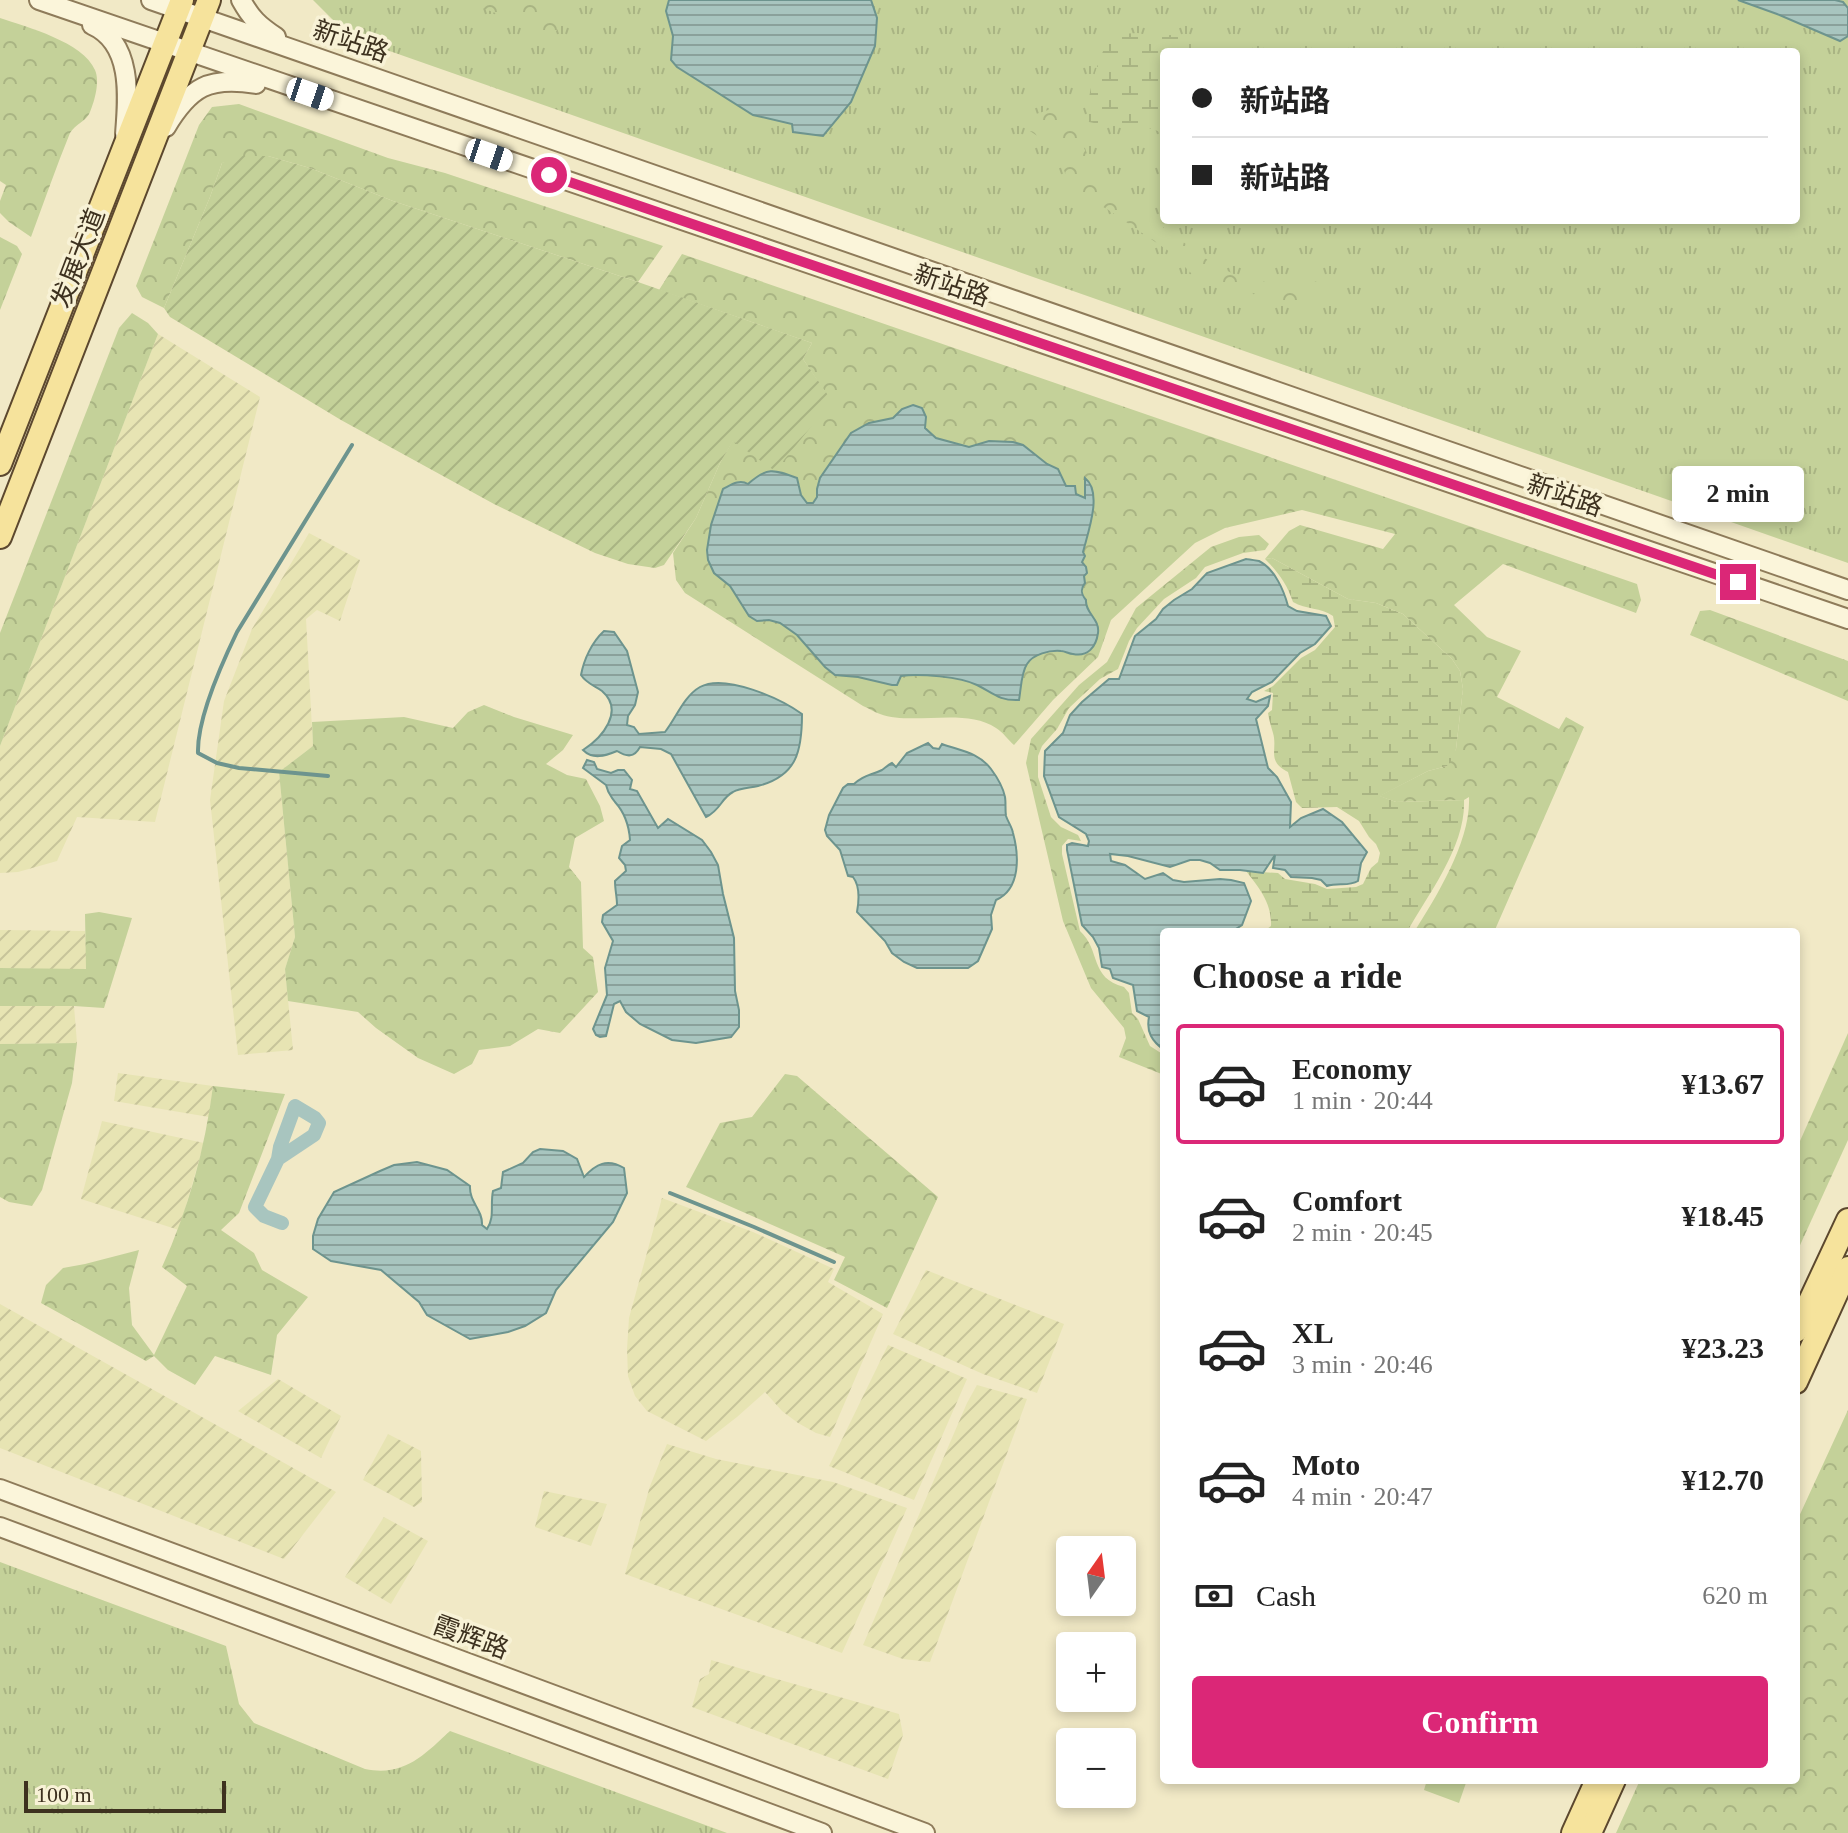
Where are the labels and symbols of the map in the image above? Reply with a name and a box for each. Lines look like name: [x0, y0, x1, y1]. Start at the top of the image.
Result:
street label: 新站路: [309, 15, 392, 68]
car: [283, 75, 337, 113]
car: [462, 136, 516, 174]
route start: [531, 157, 567, 193]
street label: 发展大道: [46, 204, 111, 312]
street label: 新站路: [910, 259, 993, 312]
callout: 2 min: [1672, 466, 1804, 522]
street label: 新站路: [1523, 469, 1606, 522]
route end: [1720, 564, 1756, 600]
north arrow: [1056, 1536, 1136, 1616]
street label: 霞辉路: [429, 1611, 512, 1664]
scale bar: [24, 1777, 226, 1813]

